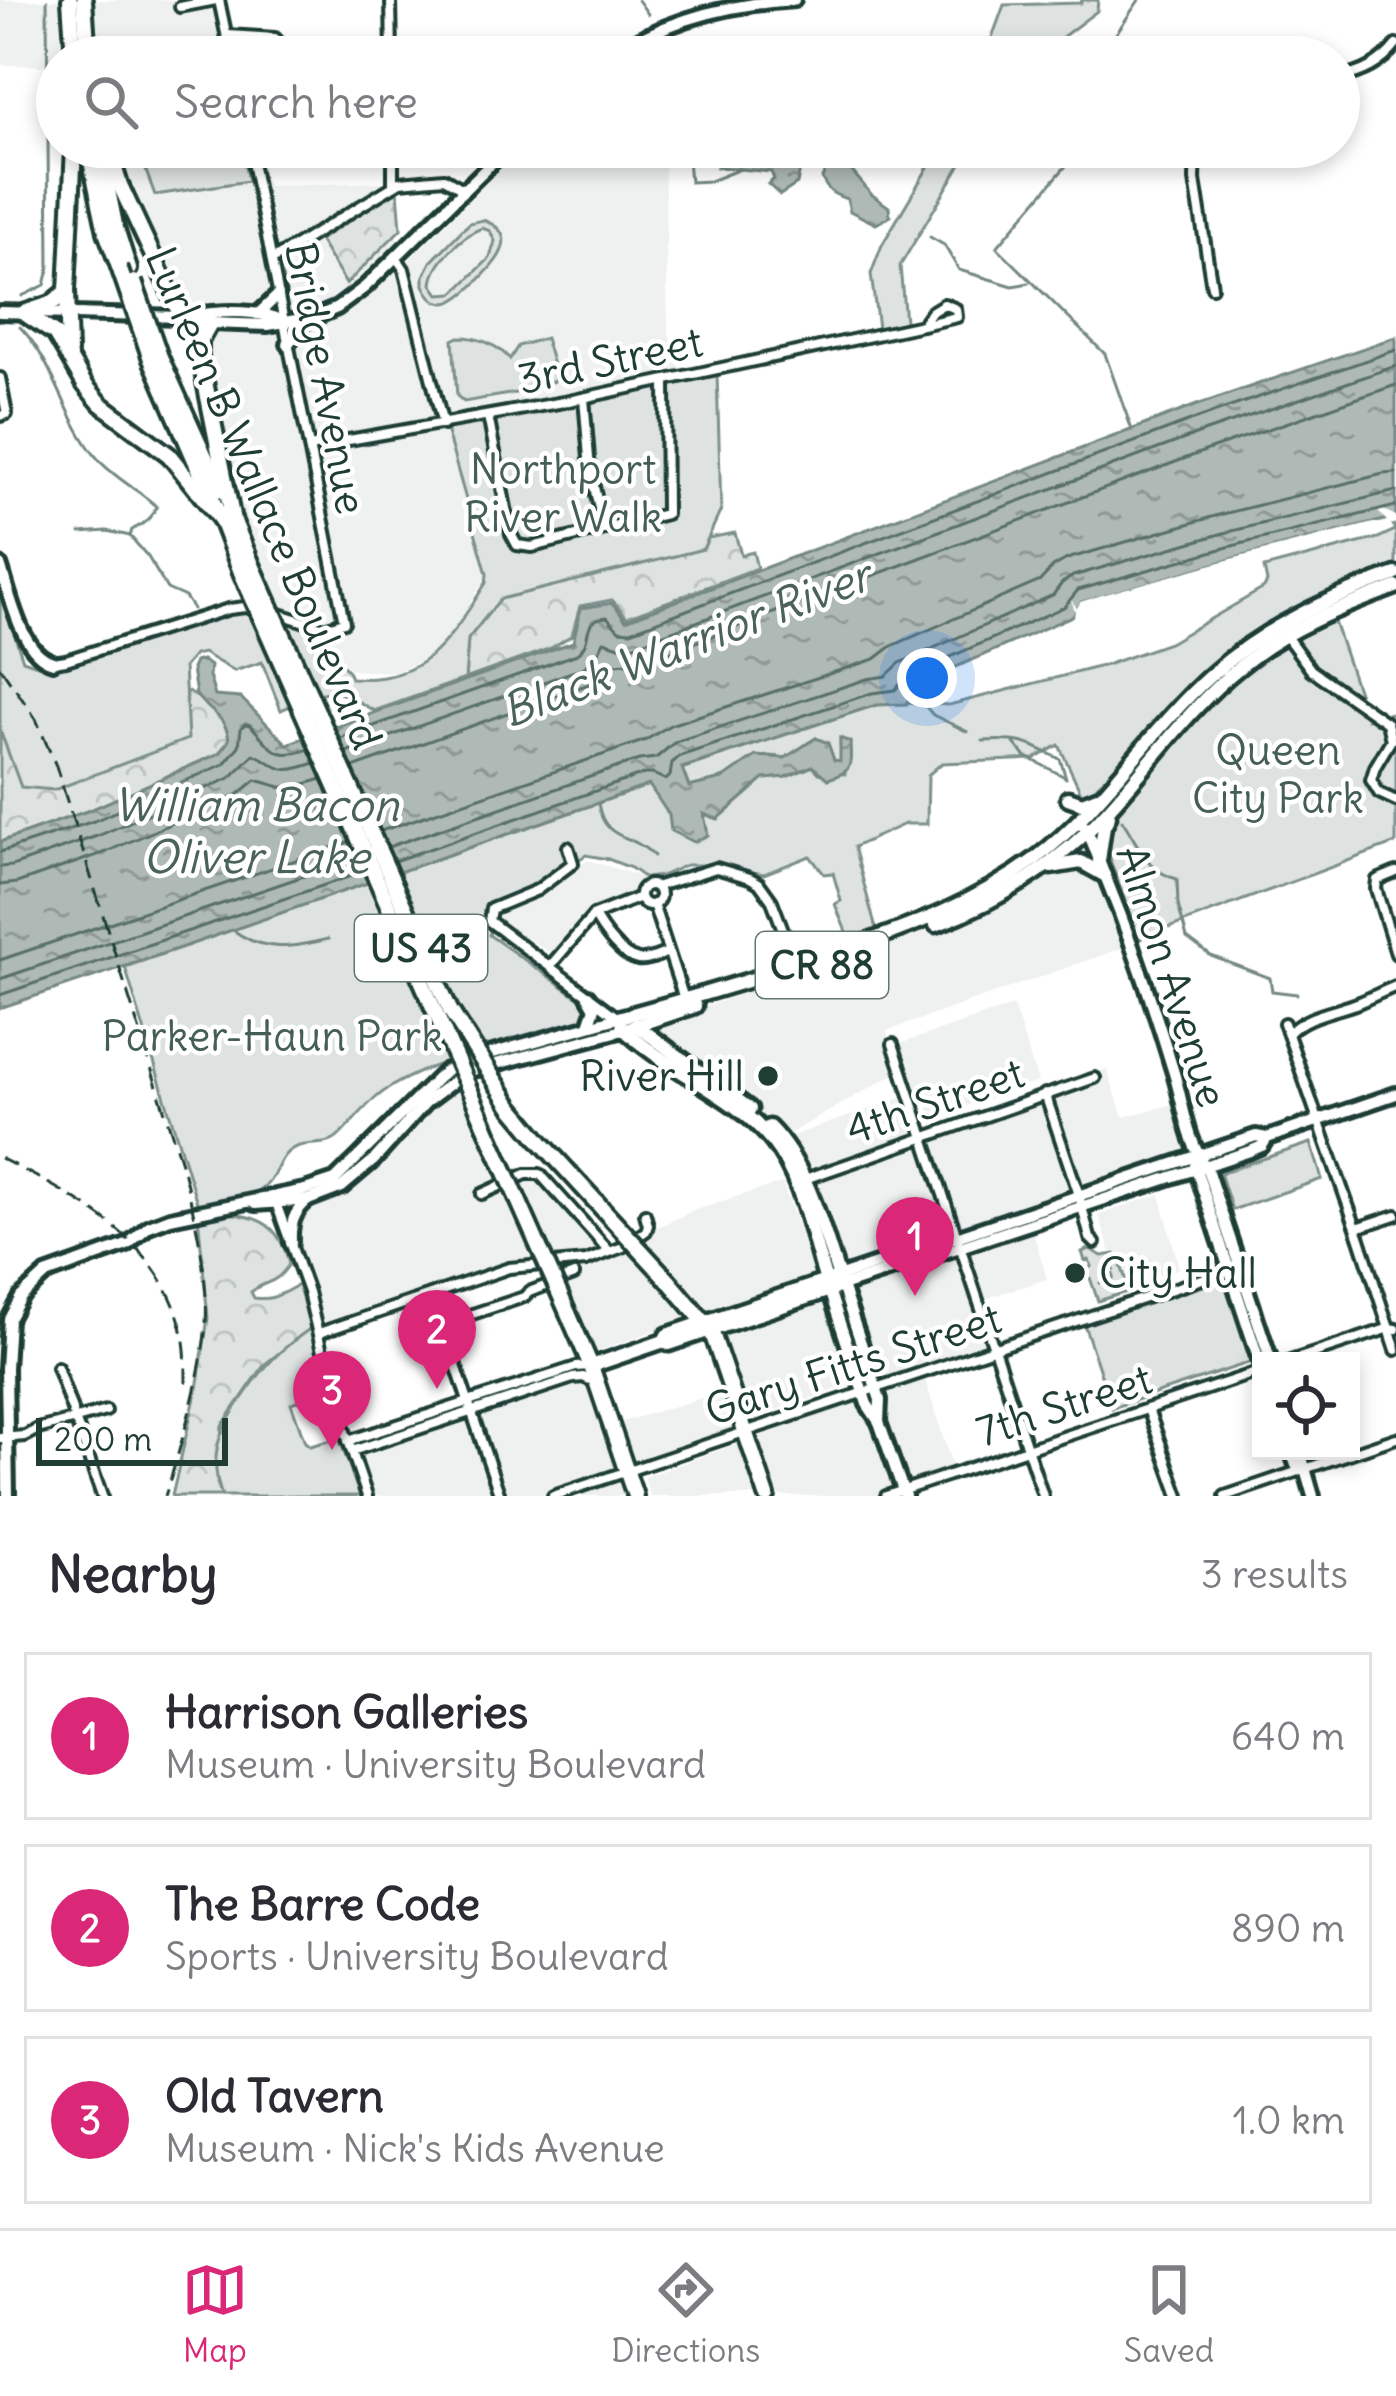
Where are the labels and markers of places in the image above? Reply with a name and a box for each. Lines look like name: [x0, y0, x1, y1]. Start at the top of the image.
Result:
place label: River Hill: [579, 1050, 744, 1102]
marker: River Hill: [755, 1063, 781, 1089]
pin: 1: [876, 1197, 954, 1296]
place label: City Hall: [1099, 1247, 1257, 1299]
marker: City Hall: [1062, 1260, 1088, 1286]
pin: 2: [398, 1290, 476, 1389]
pin: 3: [293, 1351, 371, 1450]

